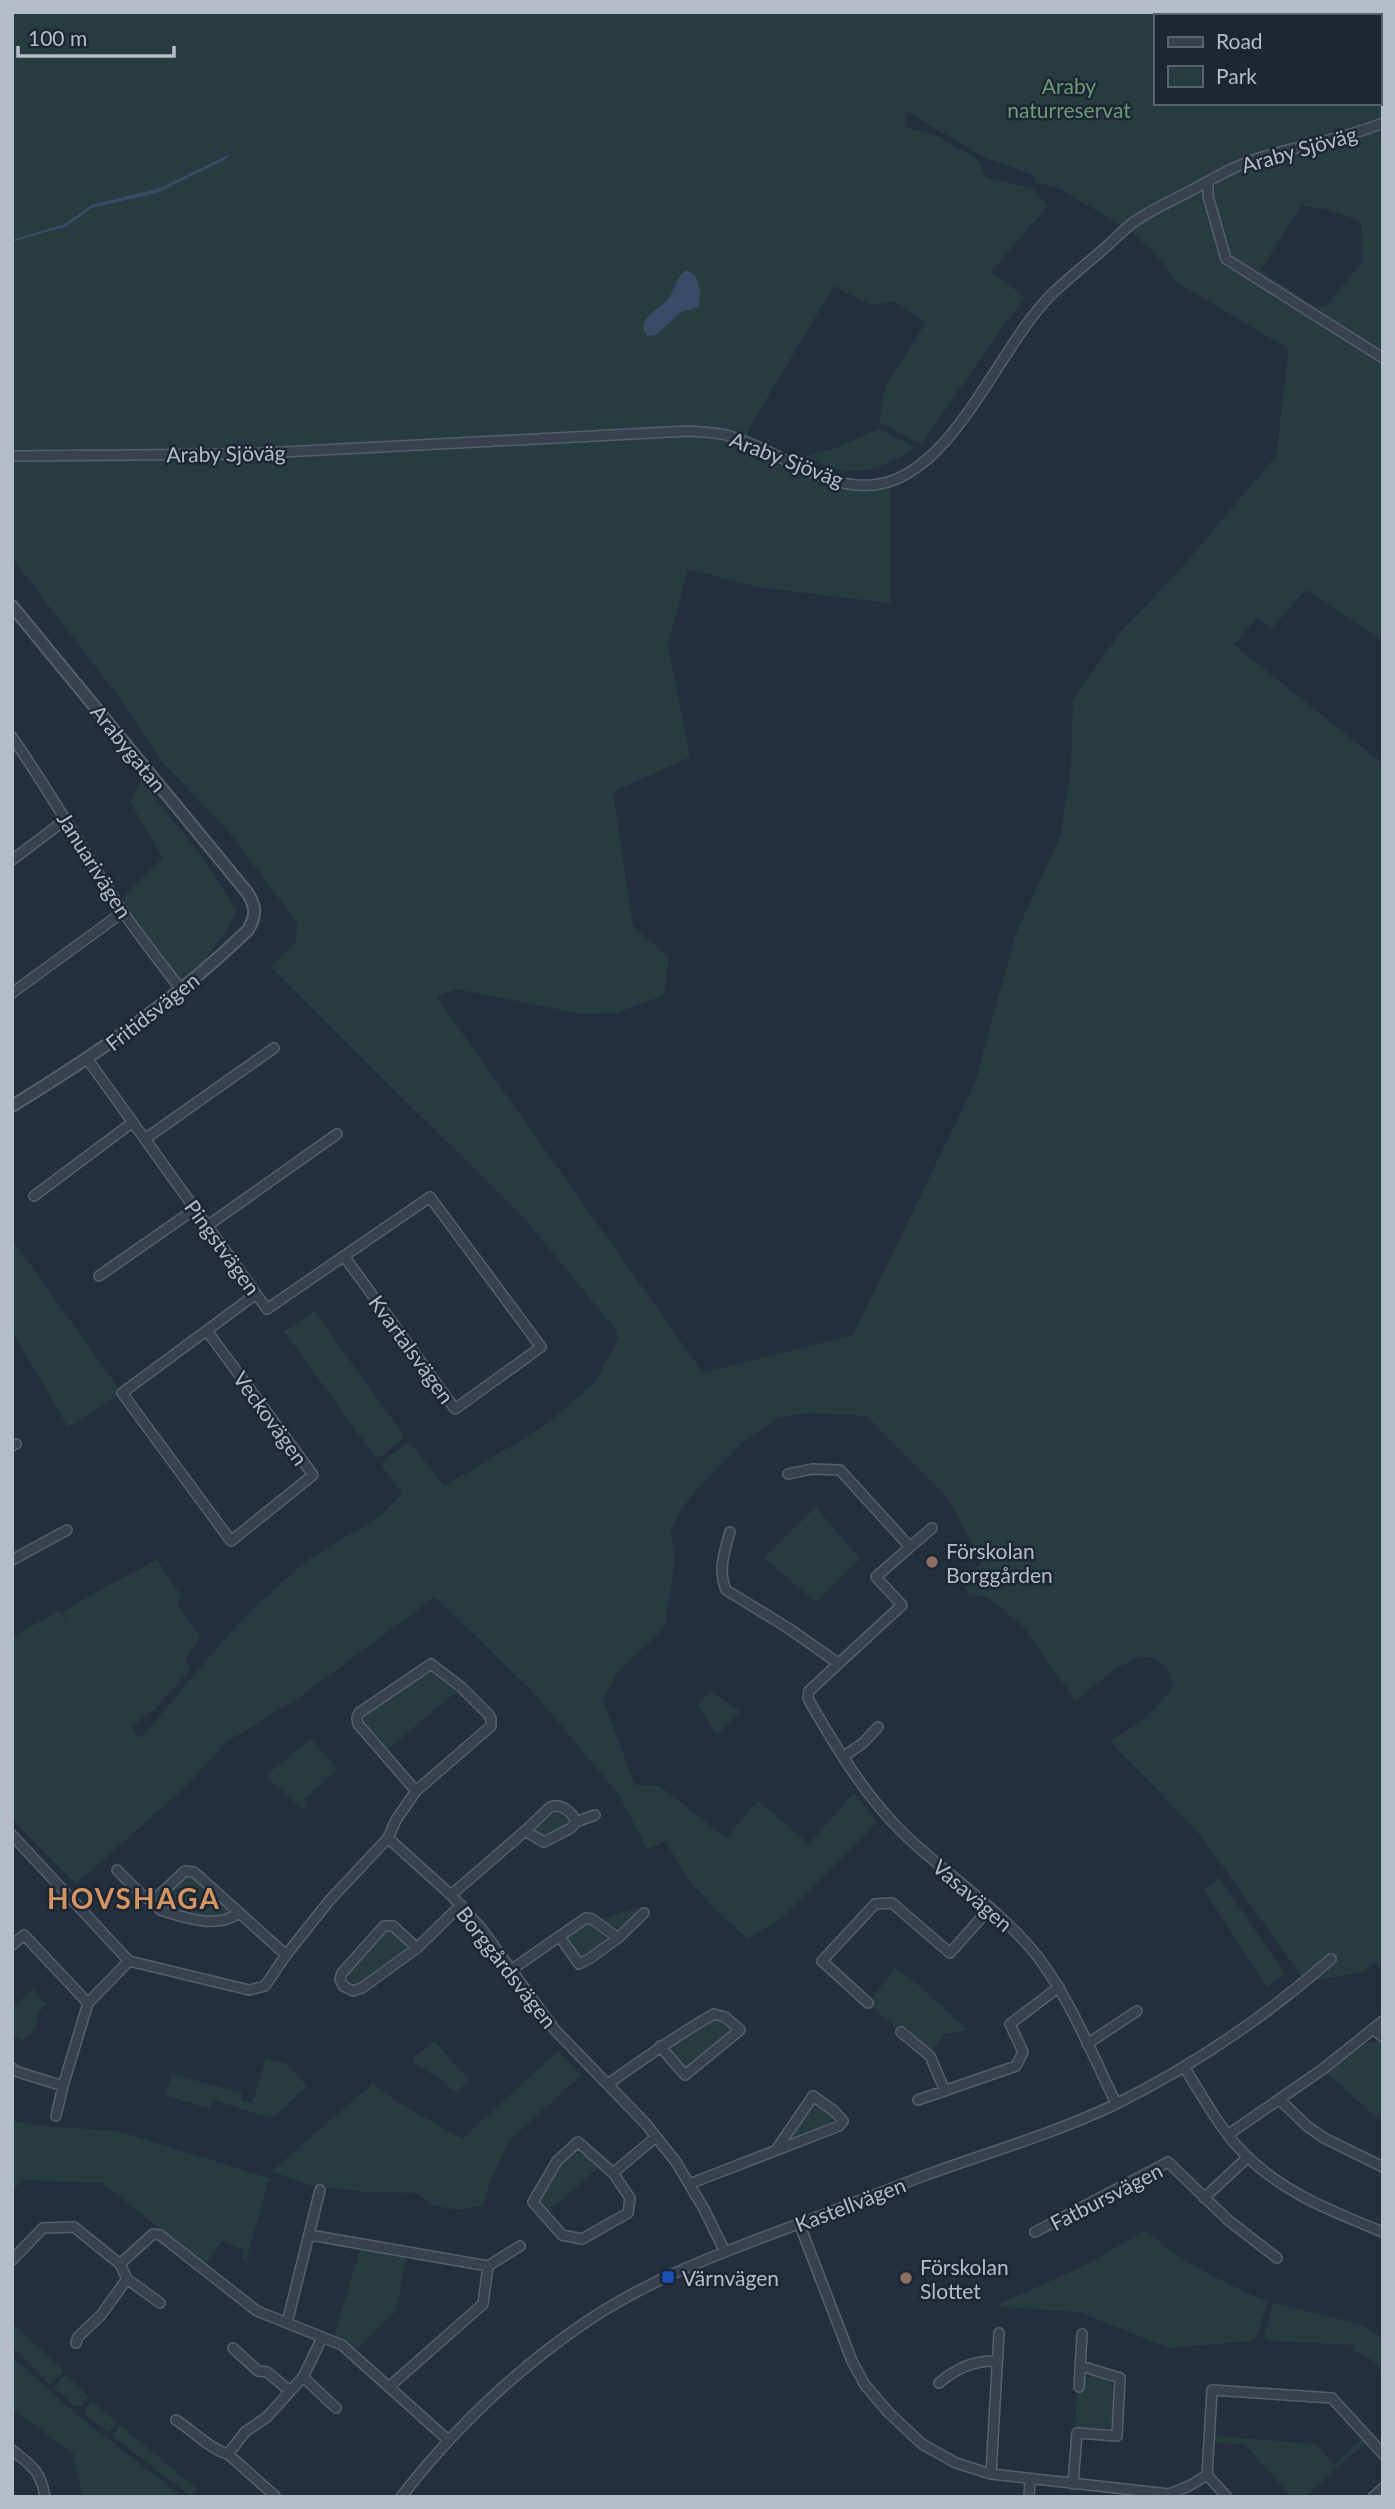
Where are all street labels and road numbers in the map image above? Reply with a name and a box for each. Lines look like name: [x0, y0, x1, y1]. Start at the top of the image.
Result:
street label: Araby Sjöväg: [1238, 121, 1360, 177]
street label: Araby Sjöväg: [727, 426, 847, 492]
street label: Araby Sjöväg: [166, 439, 286, 467]
street label: Arabygatan: [86, 699, 172, 797]
street label: Januarivägen: [53, 807, 137, 923]
street label: Fritidsvägen: [100, 967, 204, 1055]
street label: Pingstvägen: [180, 1195, 266, 1299]
street label: Kvartalsvägen: [364, 1290, 460, 1408]
street label: Veckovägen: [229, 1366, 313, 1470]
street label: Vasavägen: [928, 1854, 1018, 1936]
street label: Borggårdsvägen: [452, 1901, 562, 2033]
street label: Fatbursvägen: [1046, 2157, 1166, 2235]
street label: Kastellvägen: [791, 2171, 909, 2237]

